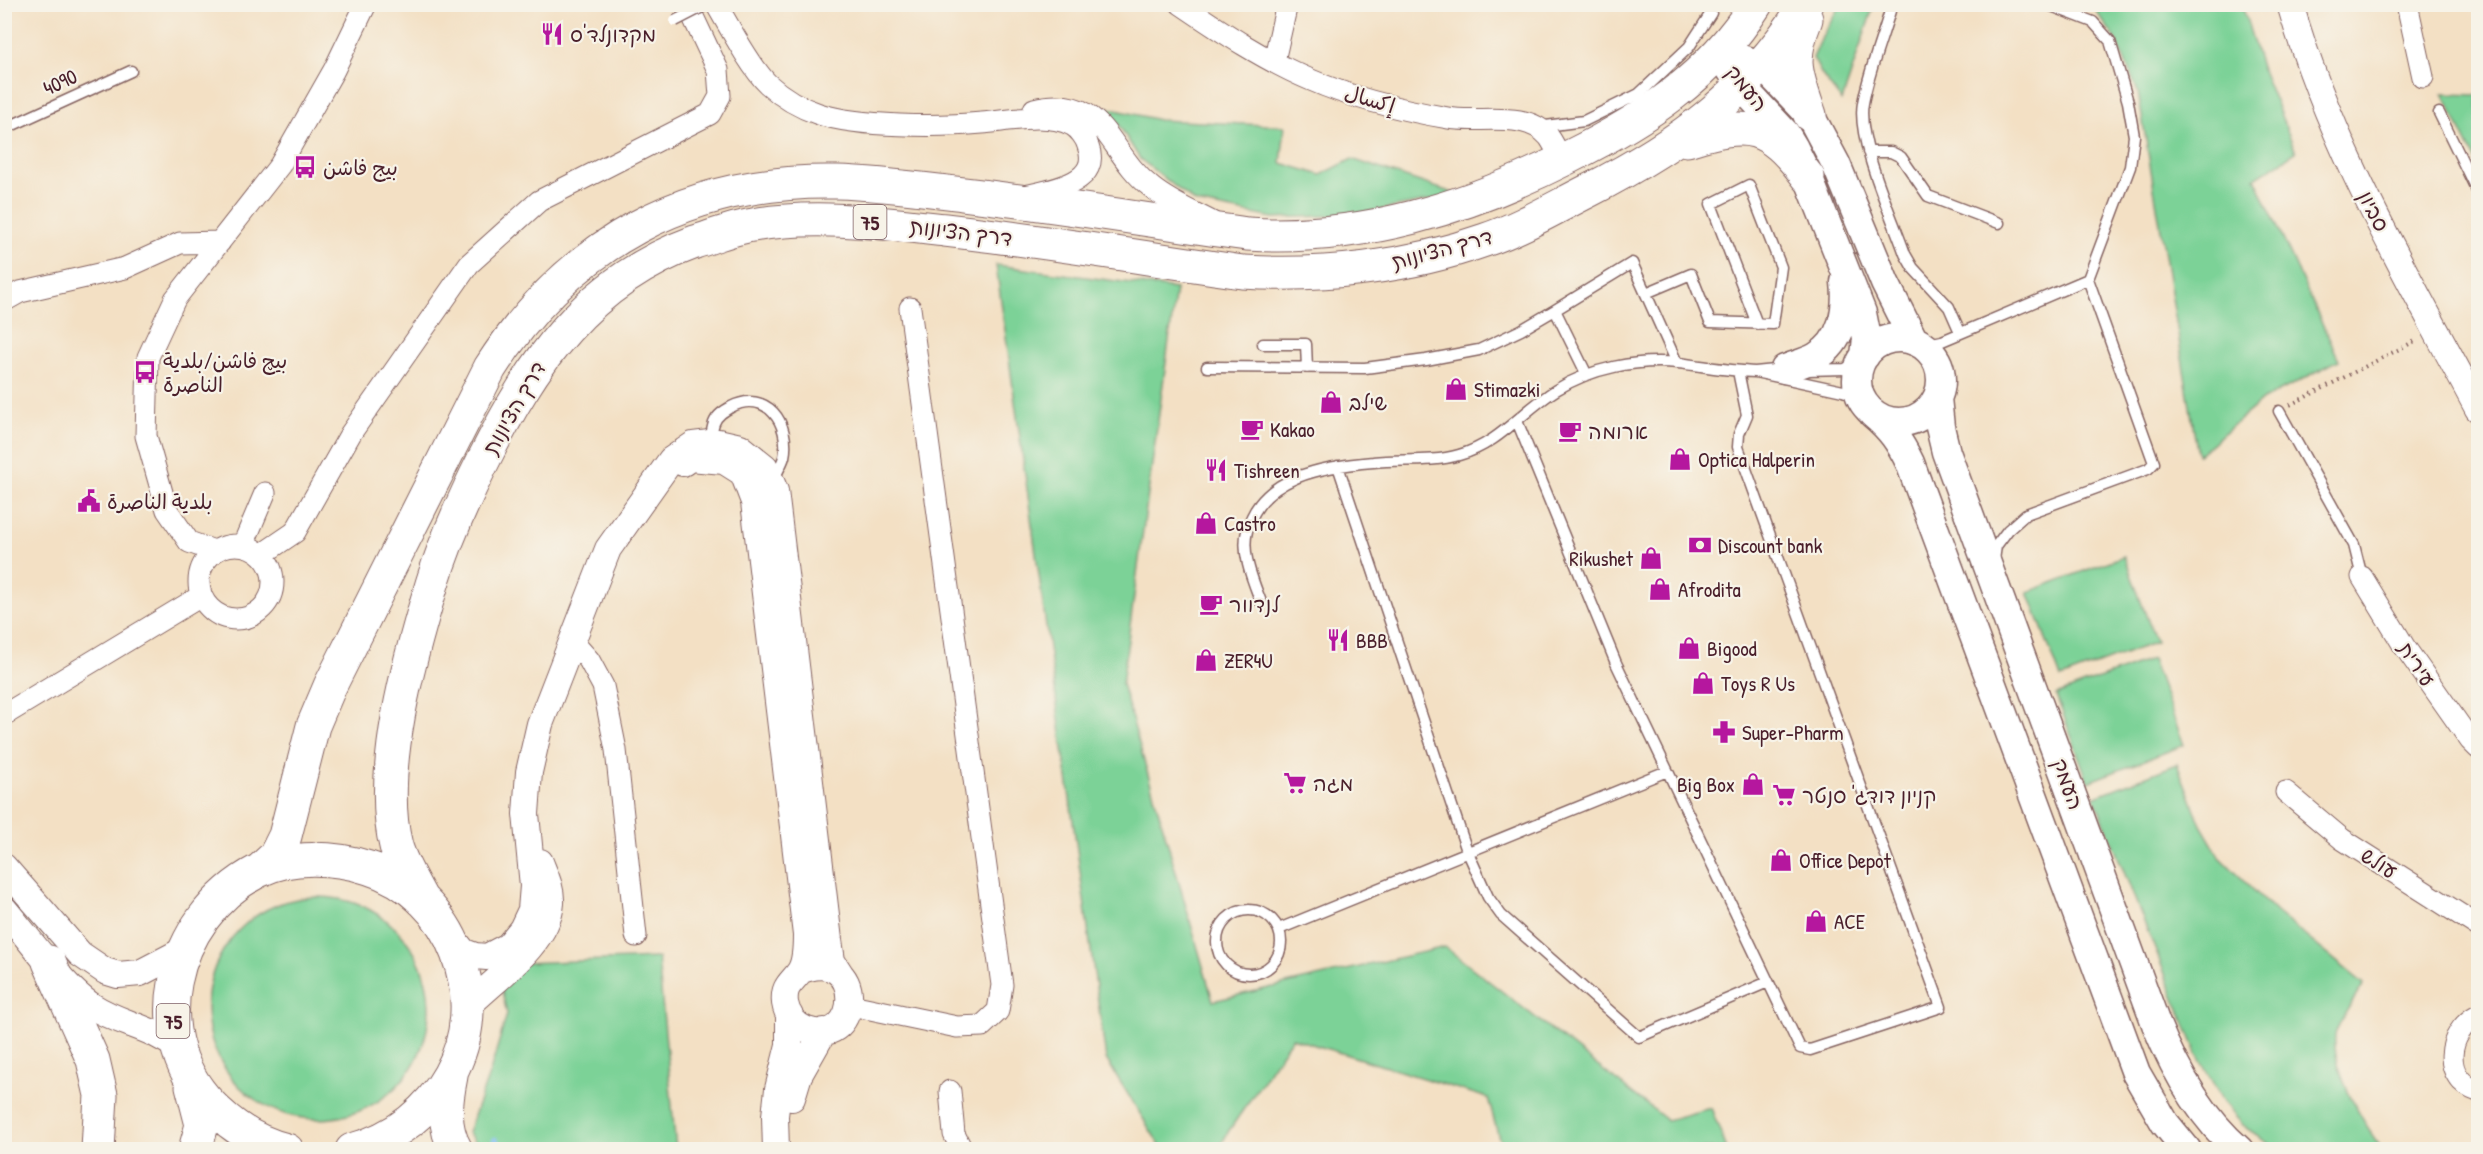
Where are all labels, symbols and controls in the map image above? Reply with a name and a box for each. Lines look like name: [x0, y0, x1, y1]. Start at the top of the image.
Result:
place label: מקדונלד'ס: [570, 20, 656, 49]
restaurant icon: מקדונלד'ס: [539, 21, 565, 47]
street label: העמק: [1719, 58, 1775, 118]
street label: 4090: [38, 62, 82, 102]
street label: إكسال: [1341, 78, 1399, 120]
place label: بيج فاشن: [323, 153, 398, 182]
bus stop icon: بيج فاشن: [292, 154, 318, 180]
street label: סביון: [2351, 186, 2397, 236]
road number: 75: [854, 205, 886, 239]
street label: דרך הציונות: [908, 211, 1014, 253]
street label: דרך הציונות: [1388, 222, 1496, 276]
place label: بيچ فاشن/بلدية الناصرة: [163, 346, 287, 399]
street label: דרך הציונות: [476, 356, 552, 460]
bus stop icon: بيچ فاشن/بلدية الناصرة: [132, 359, 158, 385]
place label: Stimazki: [1474, 375, 1541, 404]
shop icon: Stimazki: [1443, 376, 1469, 402]
place label: שילב: [1349, 388, 1387, 417]
shop icon: שילב: [1318, 389, 1344, 415]
place label: Kakao: [1270, 415, 1315, 444]
cafe icon: Kakao: [1239, 416, 1265, 442]
place label: ארומה: [1588, 417, 1648, 446]
cafe icon: ארומה: [1557, 418, 1583, 444]
place label: Optica Halperin: [1698, 445, 1815, 474]
shop icon: Optica Halperin: [1667, 446, 1693, 472]
place label: Tishreen: [1234, 456, 1300, 485]
restaurant icon: Tishreen: [1203, 457, 1229, 483]
place label: بلدية الناصرة: [107, 487, 213, 516]
public building icon: بلدية الناصرة: [76, 488, 102, 514]
place label: Castro: [1224, 509, 1276, 538]
shop icon: Castro: [1193, 510, 1219, 536]
place label: Discount bank: [1718, 531, 1823, 560]
bank icon: Discount bank: [1687, 532, 1713, 558]
place label: Rikushet: [1569, 544, 1634, 573]
shop icon: Rikushet: [1638, 545, 1664, 571]
place label: Afrodita: [1678, 575, 1741, 604]
shop icon: Afrodita: [1647, 576, 1673, 602]
place label: לנדוור: [1229, 590, 1280, 619]
cafe icon: לנדוור: [1198, 591, 1224, 617]
place label: BBB: [1356, 626, 1388, 655]
restaurant icon: BBB: [1325, 627, 1351, 653]
place label: Bigood: [1707, 634, 1757, 663]
shop icon: Bigood: [1676, 635, 1702, 661]
street label: עירית: [2391, 635, 2442, 692]
place label: ZER4U: [1224, 646, 1273, 675]
shop icon: ZER4U: [1193, 647, 1219, 673]
place label: Toys R Us: [1721, 669, 1795, 698]
shop icon: Toys R Us: [1690, 670, 1716, 696]
place label: Super-Pharm: [1742, 718, 1843, 747]
pharmacy icon: Super-Pharm: [1711, 719, 1737, 745]
street label: העמק: [2045, 754, 2091, 814]
place label: מגה: [1313, 769, 1353, 798]
supermarket icon: מגה: [1282, 770, 1308, 796]
place label: Big Box: [1677, 770, 1735, 799]
shop icon: Big Box: [1740, 771, 1766, 797]
place label: קניון דודג' סנטר: [1802, 781, 1936, 810]
supermarket icon: קניון דודג' סנטר: [1771, 782, 1797, 808]
street label: עולש: [2355, 841, 2403, 885]
place label: Office Depot: [1799, 846, 1892, 875]
shop icon: Office Depot: [1768, 847, 1794, 873]
place label: ACE: [1834, 907, 1865, 936]
shop icon: ACE: [1803, 908, 1829, 934]
road number: 75: [156, 1004, 190, 1038]

